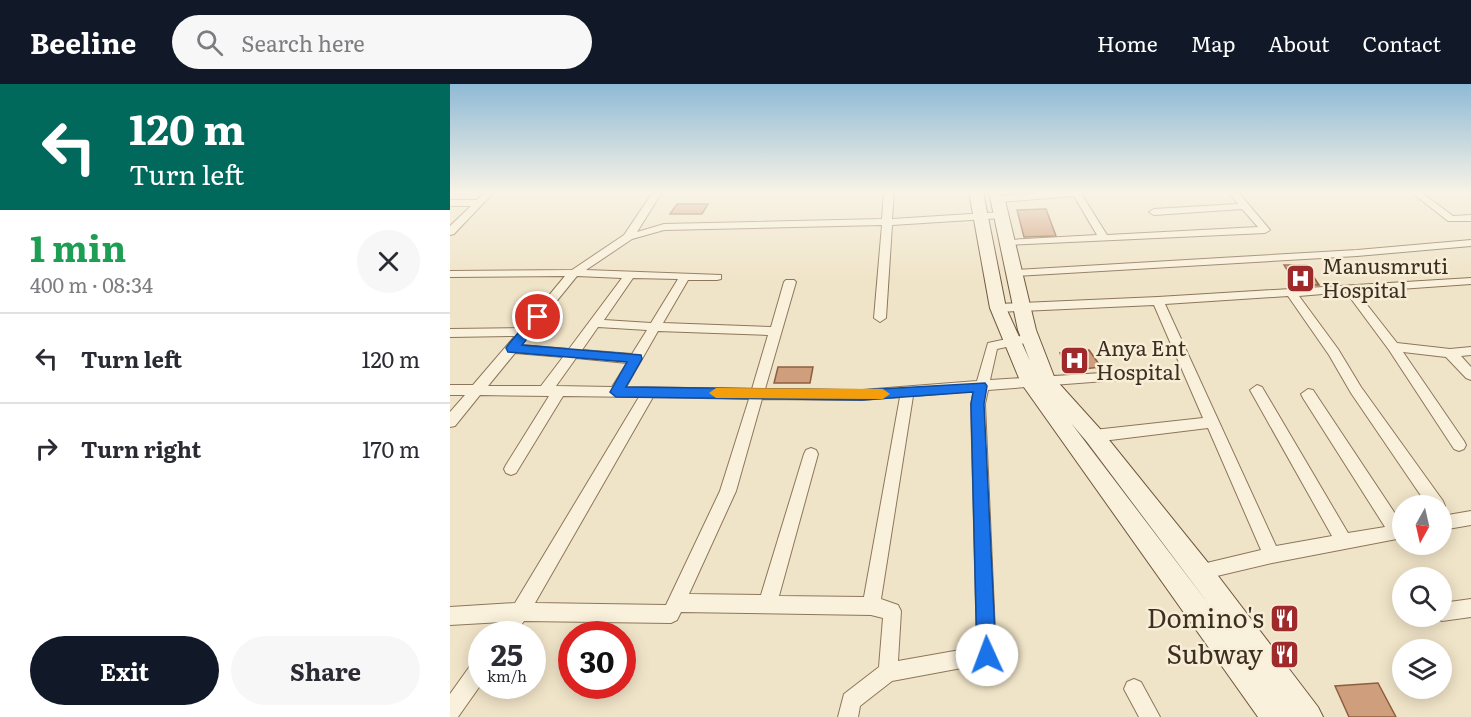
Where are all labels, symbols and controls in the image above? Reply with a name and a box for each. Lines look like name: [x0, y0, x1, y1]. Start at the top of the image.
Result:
search box: [172, 15, 592, 69]
text: Beeline: [30, 21, 136, 63]
icon: search: [193, 26, 226, 59]
text: Search here: [241, 26, 365, 59]
text: Home: [1097, 27, 1158, 58]
text: Map: [1191, 27, 1235, 58]
text: About: [1268, 27, 1330, 58]
text: Contact: [1363, 27, 1441, 58]
text: 120 m: [129, 96, 245, 158]
icon: left: [30, 108, 108, 186]
text: Turn left: [129, 153, 244, 193]
text: 1 min: [30, 220, 126, 273]
button: close: [357, 230, 420, 293]
place label: Manusmruti Hospital: [1322, 249, 1448, 304]
hospital icon: Manusmruti Hospital: [1285, 263, 1317, 295]
text: 400 m · 08:34: [30, 269, 153, 299]
pin: [512, 291, 563, 342]
icon: arrive: [521, 300, 554, 333]
place label: Anya Ent Hospital: [1096, 331, 1187, 386]
icon: left: [30, 342, 63, 375]
text: Turn left: [81, 342, 182, 375]
text: 120 m: [361, 342, 420, 375]
hospital icon: Anya Ent Hospital: [1059, 345, 1091, 377]
icon: right: [30, 432, 63, 465]
text: Turn right: [81, 432, 201, 465]
text: 170 m: [362, 432, 420, 465]
north arrow: [1392, 495, 1452, 555]
map controls: [1392, 495, 1452, 699]
button: search: [1392, 567, 1452, 627]
place label: Domino's: [1147, 597, 1264, 636]
restaurant icon: Domino's: [1269, 603, 1301, 635]
speed limit sign: 30: [558, 621, 636, 699]
position arrow: [955, 623, 1019, 687]
text: 25: [491, 631, 523, 675]
place label: Subway: [1167, 633, 1263, 672]
button: Exit: [30, 636, 219, 705]
button: Share: [231, 636, 420, 705]
restaurant icon: Subway: [1268, 639, 1300, 671]
button: layers: [1392, 639, 1452, 699]
text: km/h: [487, 664, 527, 687]

